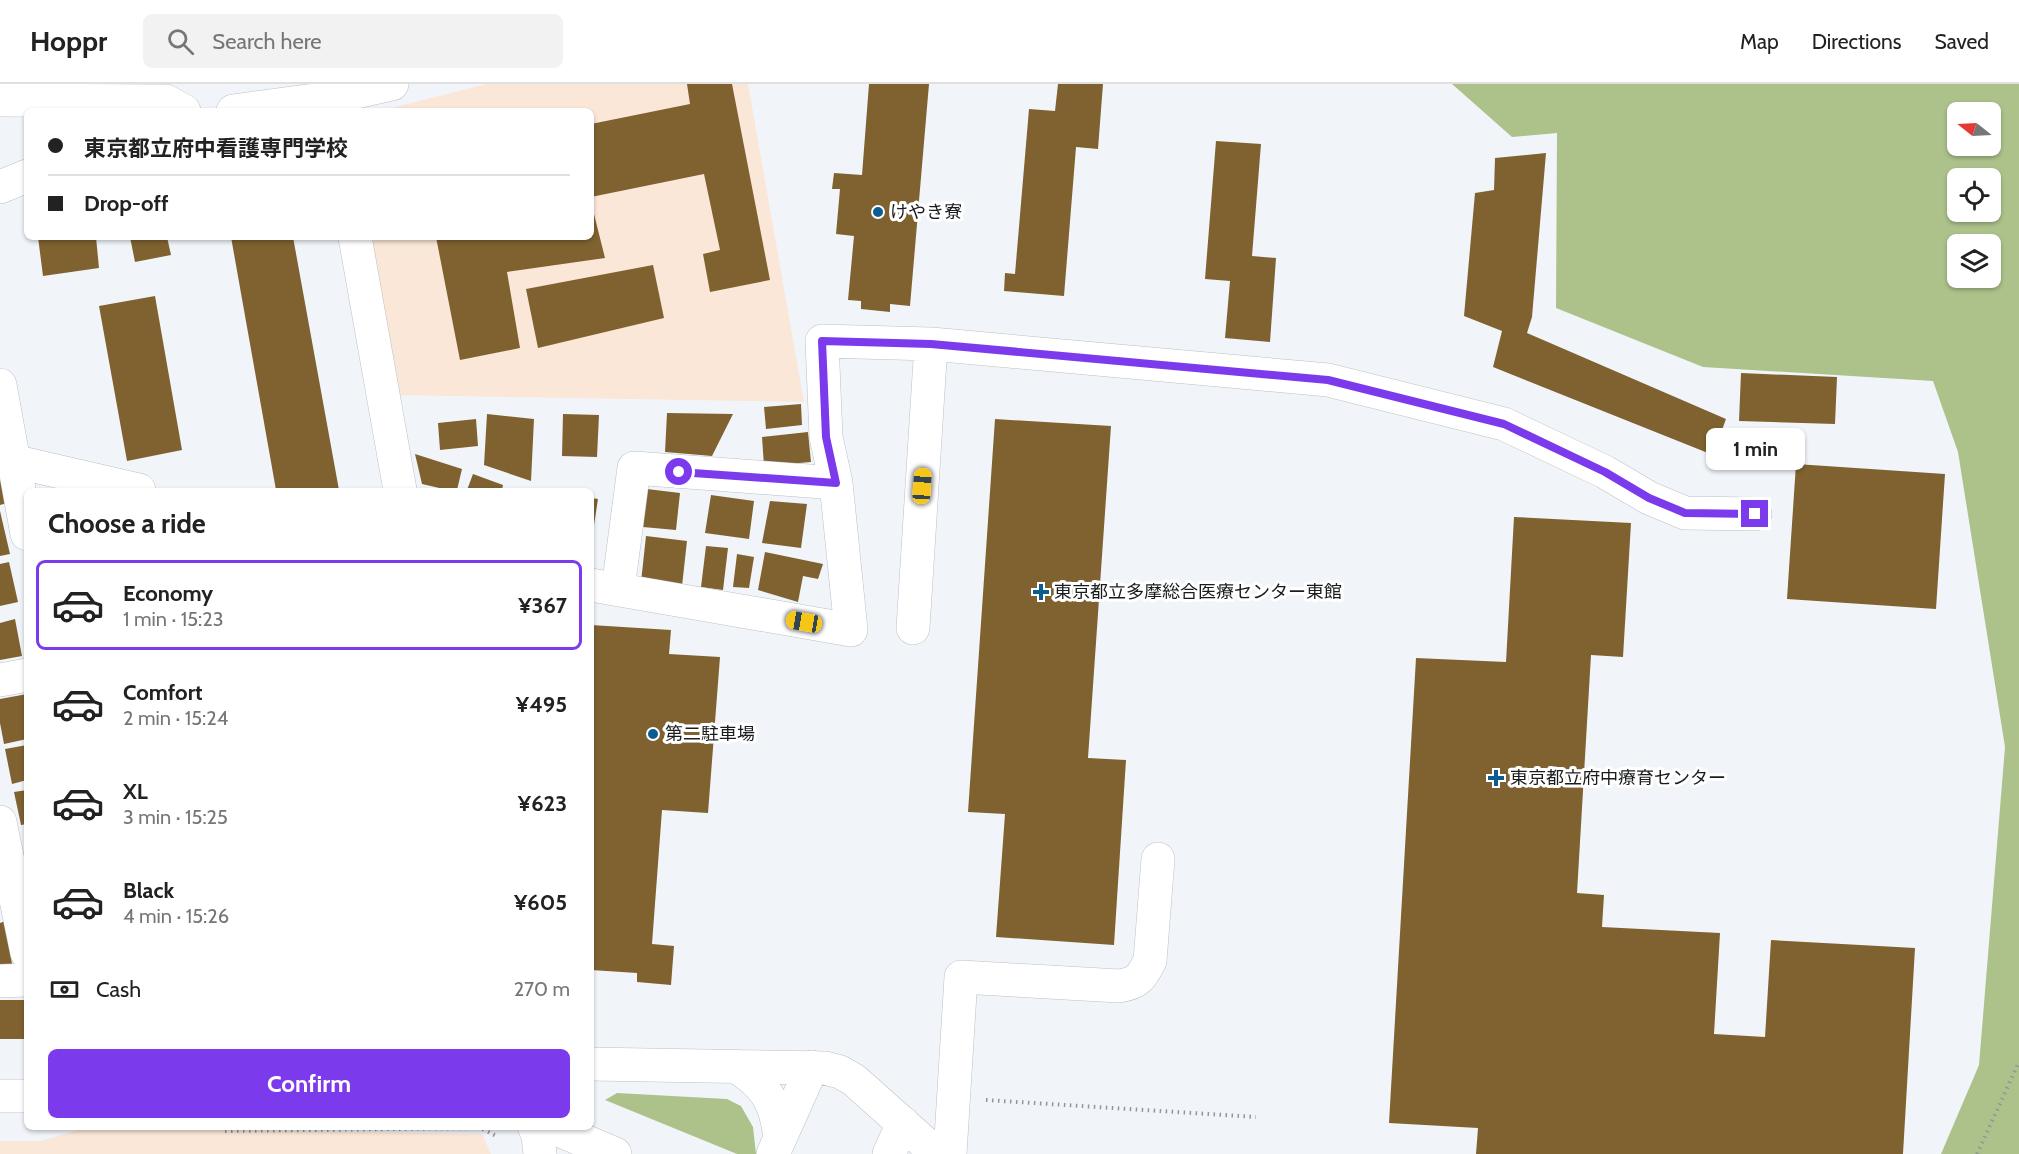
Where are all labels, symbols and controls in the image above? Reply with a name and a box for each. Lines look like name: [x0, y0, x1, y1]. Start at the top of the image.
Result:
search box: [143, 14, 563, 68]
text: Hoppr: [30, 24, 107, 58]
icon: search: [164, 25, 197, 58]
text: Search here: [212, 28, 322, 55]
text: Map: [1740, 29, 1779, 54]
text: Directions: [1812, 29, 1901, 54]
text: Saved: [1934, 29, 1989, 54]
north arrow: [1947, 102, 2001, 156]
map controls: [1947, 102, 2001, 288]
text: 東京都立府中看護専門学校: [84, 135, 348, 162]
button: locate: [1947, 168, 2001, 222]
text: Drop-off: [84, 190, 168, 217]
place label: けやき寮: [890, 201, 962, 223]
marker: けやき寮: [871, 205, 885, 219]
button: layers: [1947, 234, 2001, 288]
callout: 1 min: [1706, 427, 1804, 469]
text: 1 min: [1733, 437, 1778, 461]
route start: [665, 458, 692, 485]
car: [912, 467, 932, 505]
route end: [1741, 500, 1768, 527]
text: Choose a ride: [48, 507, 206, 540]
icon: car: [51, 578, 105, 632]
text: Economy: [123, 580, 213, 607]
place label: 東京都立多摩総合医療センター東館: [1054, 581, 1342, 603]
marker: 東京都立多摩総合医療センター東館: [1032, 583, 1050, 601]
text: ¥367: [518, 592, 567, 619]
text: 1 min · 15:23: [123, 607, 224, 631]
car: [785, 610, 823, 634]
icon: car: [51, 677, 105, 731]
text: Comfort: [123, 679, 202, 706]
text: ¥495: [516, 691, 567, 718]
text: 2 min · 15:24: [123, 706, 228, 730]
place label: 第二駐車場: [665, 723, 755, 745]
marker: 第二駐車場: [646, 727, 660, 741]
place label: 東京都立府中療育センター: [1510, 767, 1726, 789]
marker: 東京都立府中療育センター: [1487, 769, 1505, 787]
icon: car: [51, 776, 105, 830]
text: XL: [123, 778, 148, 805]
text: ¥623: [518, 790, 567, 817]
text: 3 min · 15:25: [123, 805, 228, 829]
icon: car: [51, 875, 105, 929]
text: Black: [123, 877, 174, 904]
text: ¥605: [514, 889, 567, 916]
text: 4 min · 15:26: [123, 904, 229, 928]
icon: cash: [48, 973, 81, 1006]
text: Cash: [96, 976, 141, 1003]
text: 270 m: [514, 977, 570, 1001]
button: Confirm: [48, 1049, 570, 1118]

